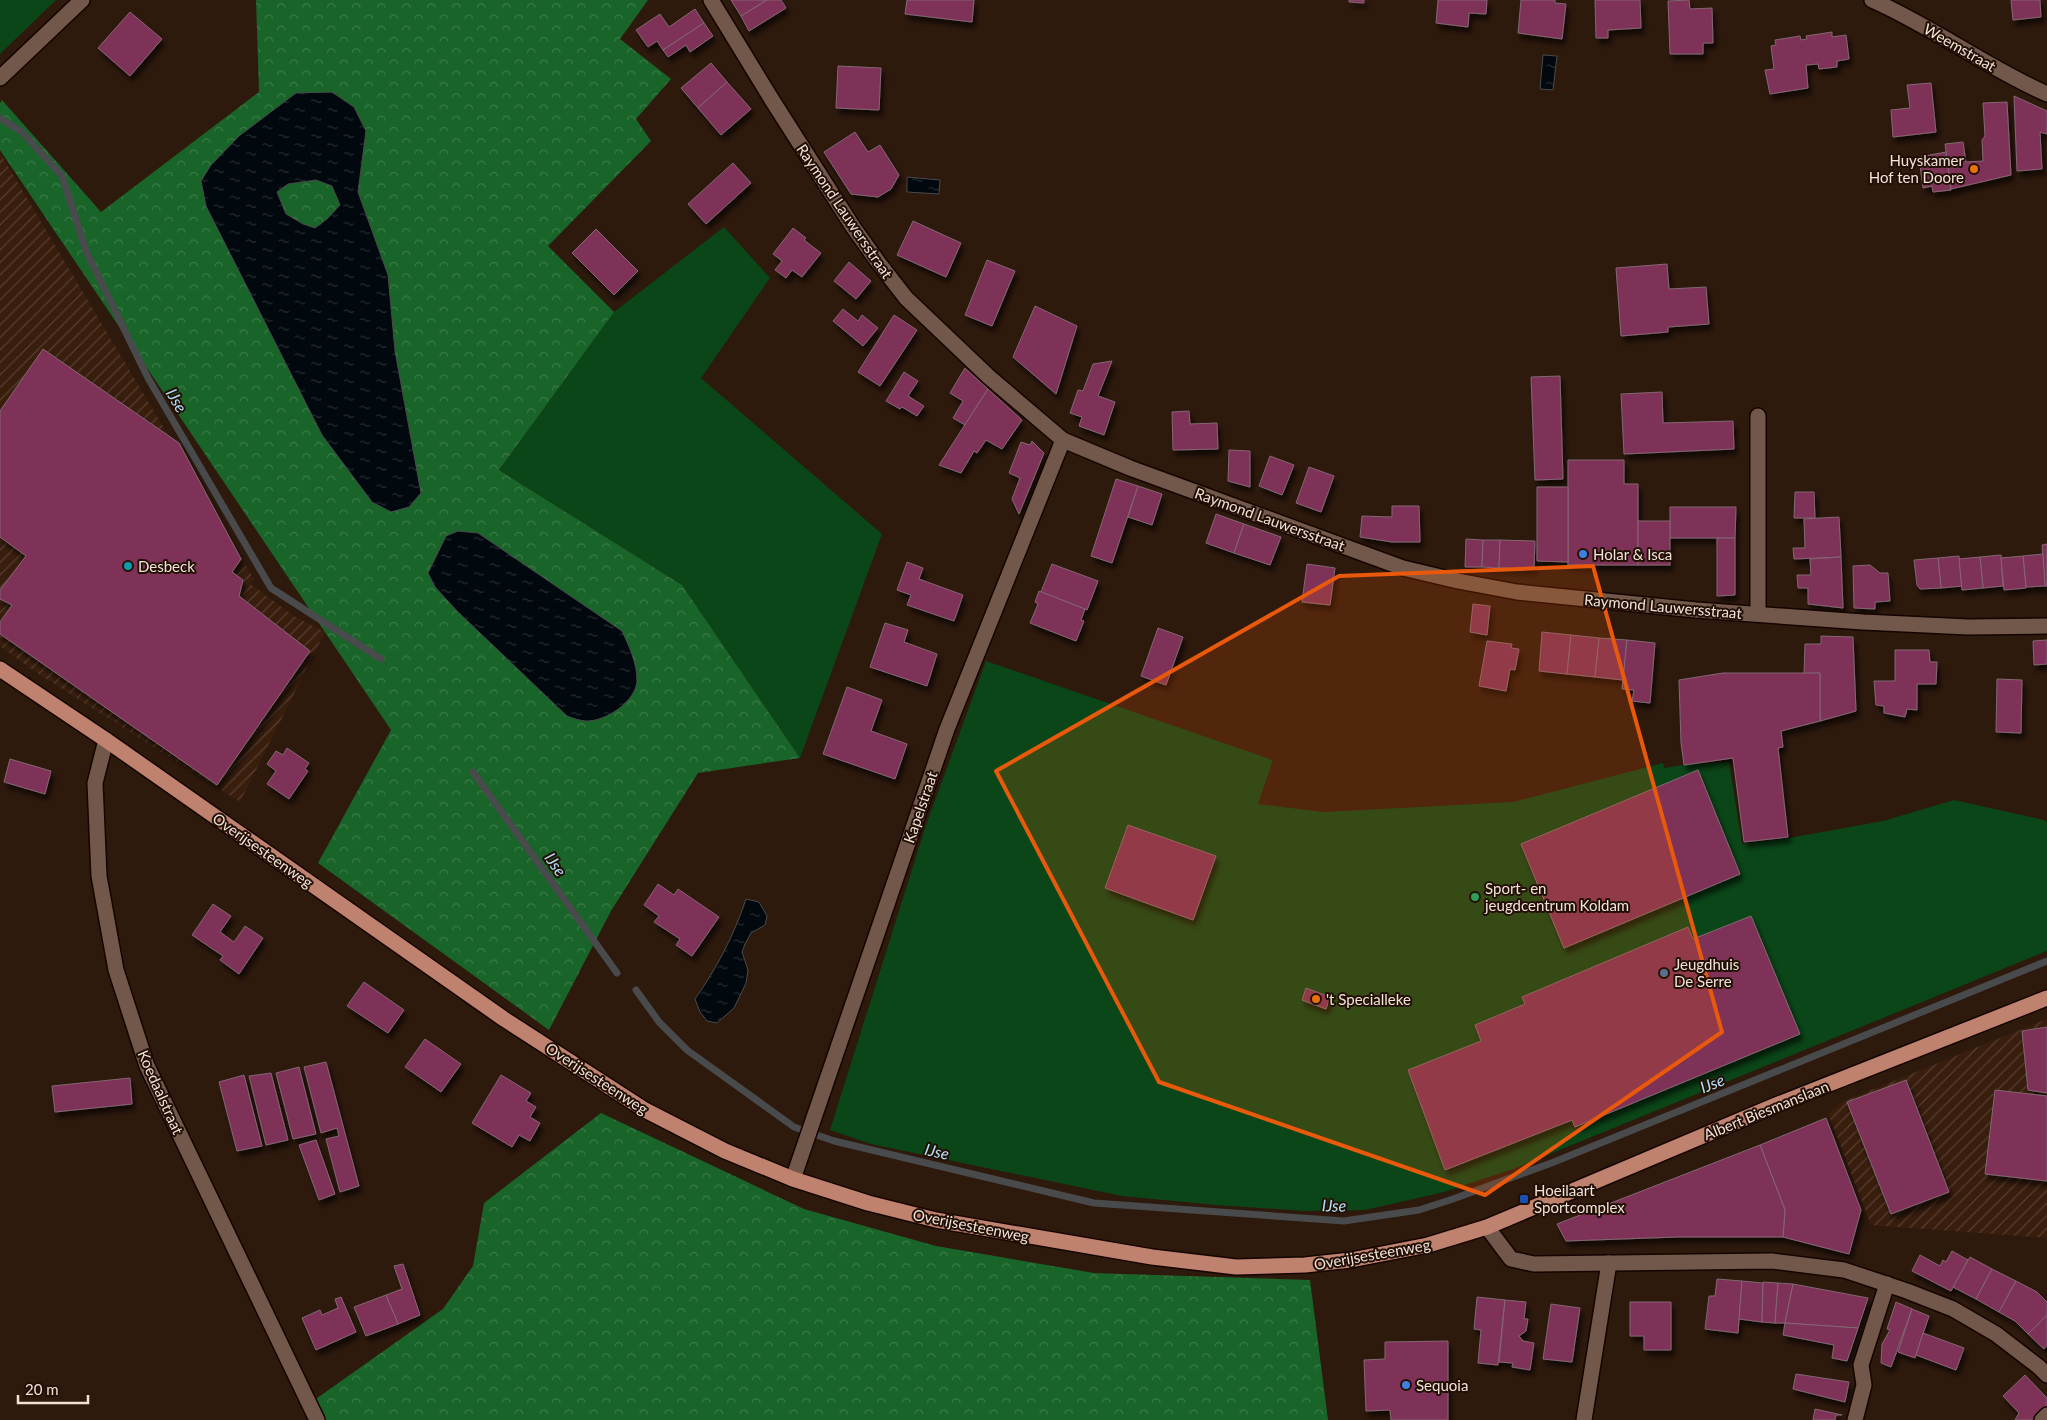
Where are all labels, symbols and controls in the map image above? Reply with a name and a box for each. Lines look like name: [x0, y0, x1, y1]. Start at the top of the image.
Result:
street label: Weemstraat: [1921, 19, 2000, 75]
street label: Raymond Lauwersstraat: [793, 140, 897, 282]
place label: Huyskamer Hof ten Doore: [1869, 151, 1965, 186]
marker: Huyskamer Hof ten Doore: [1968, 163, 1980, 175]
water label: IJse: [163, 385, 192, 416]
street label: Raymond Lauwersstraat: [1193, 483, 1348, 555]
place label: Holar & Isca: [1593, 545, 1672, 563]
marker: Holar & Isca: [1577, 548, 1589, 560]
place label: Desbeck: [138, 557, 195, 575]
marker: Desbeck: [122, 560, 134, 572]
street label: Raymond Lauwersstraat: [1583, 590, 1743, 622]
street label: Kapelstraat: [899, 768, 941, 845]
street label: Overijsesteenweg: [210, 809, 317, 891]
water label: IJse: [541, 849, 571, 880]
place label: Sport- en jeugdcentrum Koldam: [1484, 879, 1629, 914]
marker: Sport- en jeugdcentrum Koldam: [1469, 891, 1481, 903]
place label: Jeugdhuis De Serre: [1674, 955, 1739, 990]
marker: Jeugdhuis De Serre: [1658, 967, 1670, 979]
place label: 't Specialleke: [1326, 990, 1411, 1008]
marker: 't Specialleke: [1310, 993, 1322, 1005]
street label: Overijsesteenweg: [543, 1038, 652, 1118]
street label: Koedaalstraat: [134, 1047, 188, 1137]
water label: IJse: [1697, 1069, 1727, 1096]
street label: Albert Biesmanslaan: [1701, 1077, 1831, 1143]
water label: IJse: [923, 1139, 951, 1163]
place label: Hoeilaart Sportcomplex: [1534, 1181, 1625, 1216]
marker: Hoeilaart Sportcomplex: [1518, 1193, 1530, 1205]
water label: IJse: [1322, 1195, 1347, 1215]
street label: Overijsesteenweg: [911, 1205, 1031, 1245]
street label: Overijsesteenweg: [1312, 1235, 1432, 1273]
scale bar: [18, 1372, 88, 1404]
place label: Sequoia: [1416, 1376, 1468, 1394]
marker: Sequoia: [1400, 1379, 1412, 1391]
text: 20 m: [25, 1380, 59, 1398]

